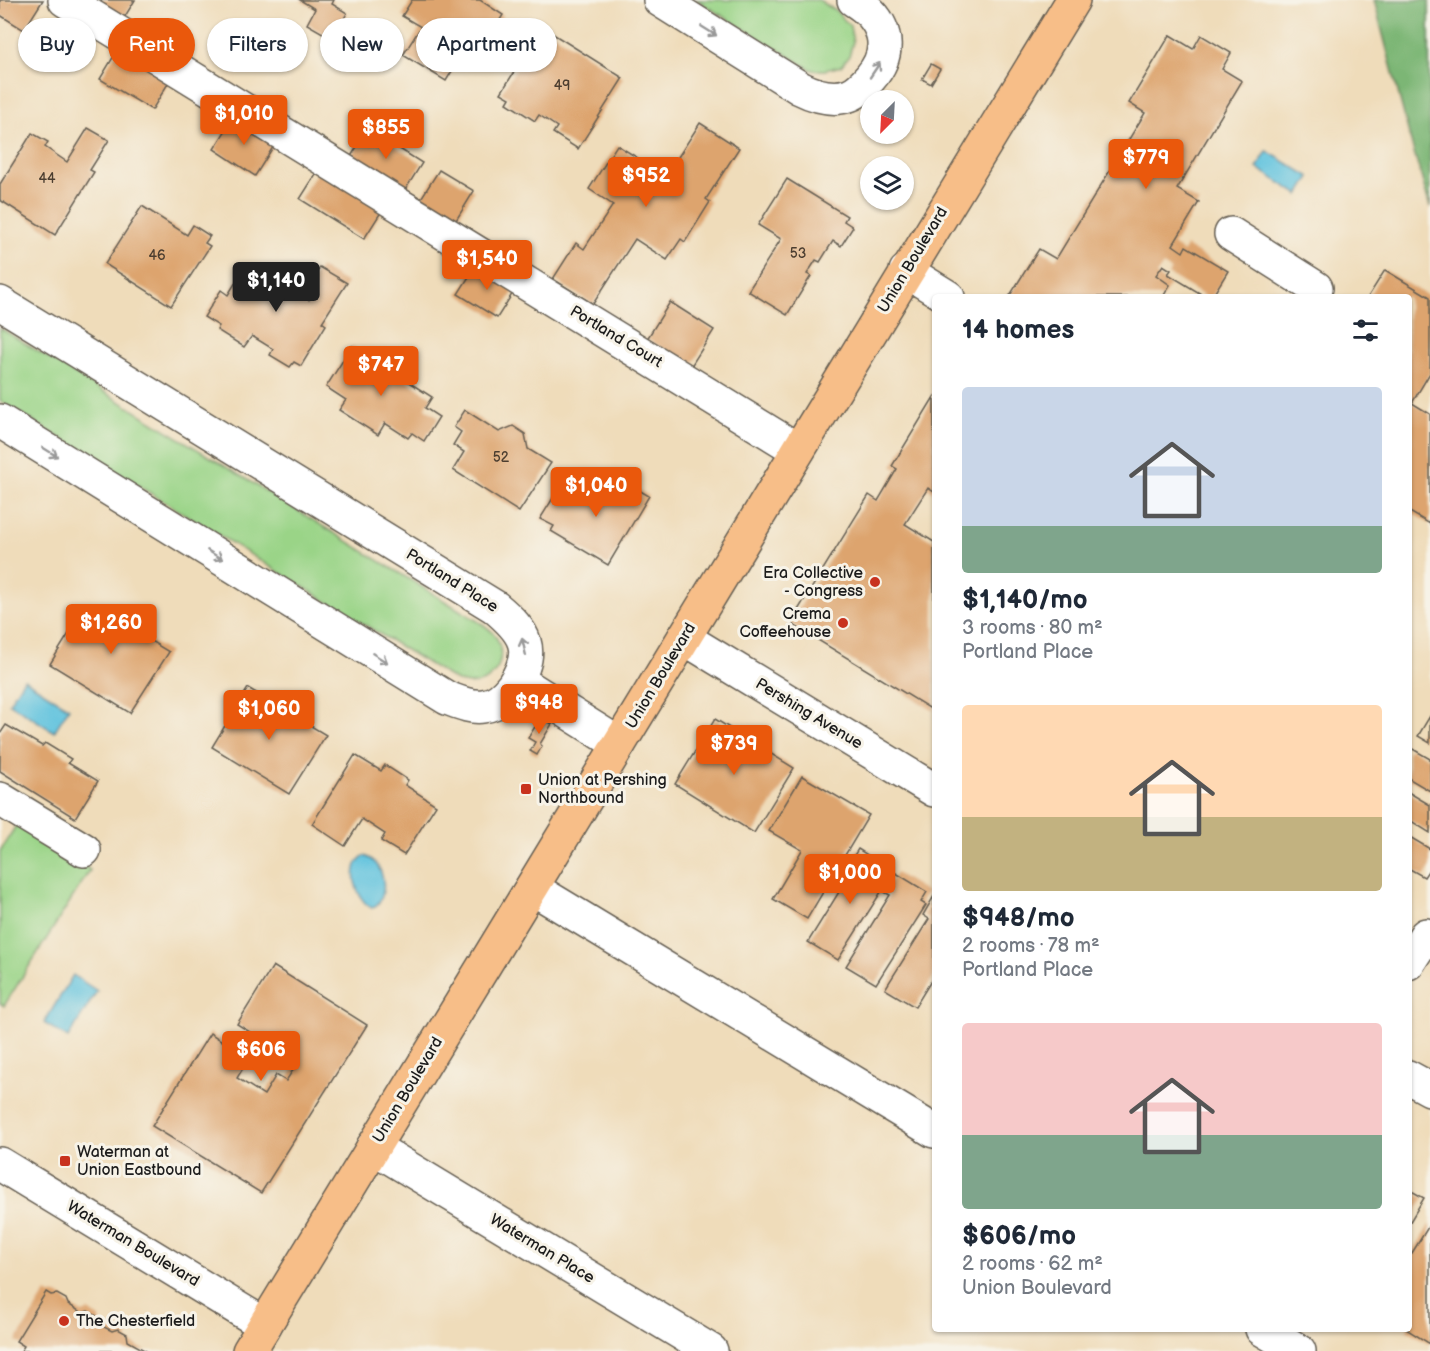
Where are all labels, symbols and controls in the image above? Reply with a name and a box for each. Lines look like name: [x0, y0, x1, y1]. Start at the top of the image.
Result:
chip: Buy: [18, 18, 96, 72]
chip: Rent: [108, 18, 195, 72]
chip: Filters: [207, 18, 308, 72]
chip: New: [320, 18, 404, 72]
chip: Apartment: [416, 18, 557, 72]
one-way arrow: [700, 25, 717, 37]
one-way arrow: [869, 63, 881, 79]
house number: 49: [554, 77, 570, 94]
north arrow: [860, 90, 914, 144]
map controls: [860, 90, 914, 210]
pin: $1,010: [195, 95, 293, 146]
text: $1,010: [214, 102, 274, 126]
pin: $855: [350, 109, 422, 160]
text: $855: [362, 116, 410, 140]
pin: $779: [1110, 139, 1182, 190]
text: $779: [1123, 146, 1169, 170]
button: layers: [860, 156, 914, 210]
pin: $952: [610, 157, 682, 208]
text: $952: [622, 164, 670, 188]
house number: 44: [38, 170, 56, 187]
street label: Union Boulevard: [874, 204, 952, 316]
pin: $1,540: [438, 240, 536, 291]
house number: 53: [790, 245, 806, 262]
house number: 46: [148, 247, 166, 264]
text: $1,540: [456, 247, 518, 271]
pin: $1,140: [227, 262, 325, 313]
text: $1,140: [247, 269, 305, 293]
street label: Portland Court: [566, 302, 666, 372]
icon: filters: [1349, 314, 1382, 347]
text: 14 homes: [962, 315, 1074, 346]
pin: $747: [345, 346, 417, 397]
text: $747: [357, 353, 405, 377]
icon: home: [1118, 426, 1226, 534]
one-way arrow: [41, 446, 58, 458]
house number: 52: [493, 449, 510, 466]
pin: $1,040: [547, 467, 645, 518]
text: $1,040: [565, 474, 627, 498]
street label: Portland Place: [402, 545, 502, 617]
one-way arrow: [206, 549, 223, 561]
place label: Era Collective - Congress: [763, 564, 864, 601]
marker: Era Collective - Congress: [868, 575, 882, 589]
text: $1,140/mo: [962, 585, 1087, 616]
pin: $1,260: [62, 604, 160, 655]
place label: Crema Coffeehouse: [739, 605, 832, 642]
text: $1,260: [80, 611, 142, 635]
marker: Crema Coffeehouse: [836, 616, 850, 630]
text: 3 rooms · 80 m²: [962, 616, 1103, 640]
street label: Union Boulevard: [622, 620, 700, 732]
one-way arrow: [518, 638, 529, 657]
text: Portland Place: [962, 640, 1093, 664]
one-way arrow: [371, 653, 388, 665]
street label: Pershing Avenue: [752, 675, 866, 754]
pin: $948: [503, 684, 575, 735]
pin: $1,060: [220, 690, 318, 741]
text: $948: [515, 691, 563, 715]
text: $1,060: [237, 697, 301, 721]
pin: $739: [698, 725, 770, 776]
text: $739: [710, 732, 758, 756]
icon: home: [1118, 744, 1226, 852]
place label: Union at Pershing Northbound: [538, 771, 667, 808]
marker: Union at Pershing Northbound: [519, 782, 533, 796]
pin: $1,000: [801, 854, 899, 905]
text: $1,000: [818, 861, 882, 885]
text: $948/mo: [962, 903, 1074, 934]
text: 2 rooms · 78 m²: [962, 934, 1100, 958]
text: Portland Place: [962, 958, 1093, 982]
pin: $606: [225, 1031, 297, 1082]
street label: Union Boulevard: [369, 1034, 447, 1146]
text: $606: [236, 1038, 286, 1062]
icon: home: [1118, 1062, 1226, 1170]
place label: Waterman at Union Eastbound: [77, 1143, 201, 1180]
marker: Waterman at Union Eastbound: [58, 1154, 72, 1168]
street label: Waterman Boulevard: [63, 1197, 203, 1291]
street label: Waterman Place: [486, 1210, 598, 1288]
text: $606/mo: [962, 1221, 1076, 1252]
text: 2 rooms · 62 m²: [962, 1252, 1103, 1276]
text: Union Boulevard: [962, 1276, 1112, 1300]
place label: The Chesterfield: [76, 1312, 195, 1331]
marker: The Chesterfield: [57, 1314, 71, 1328]

